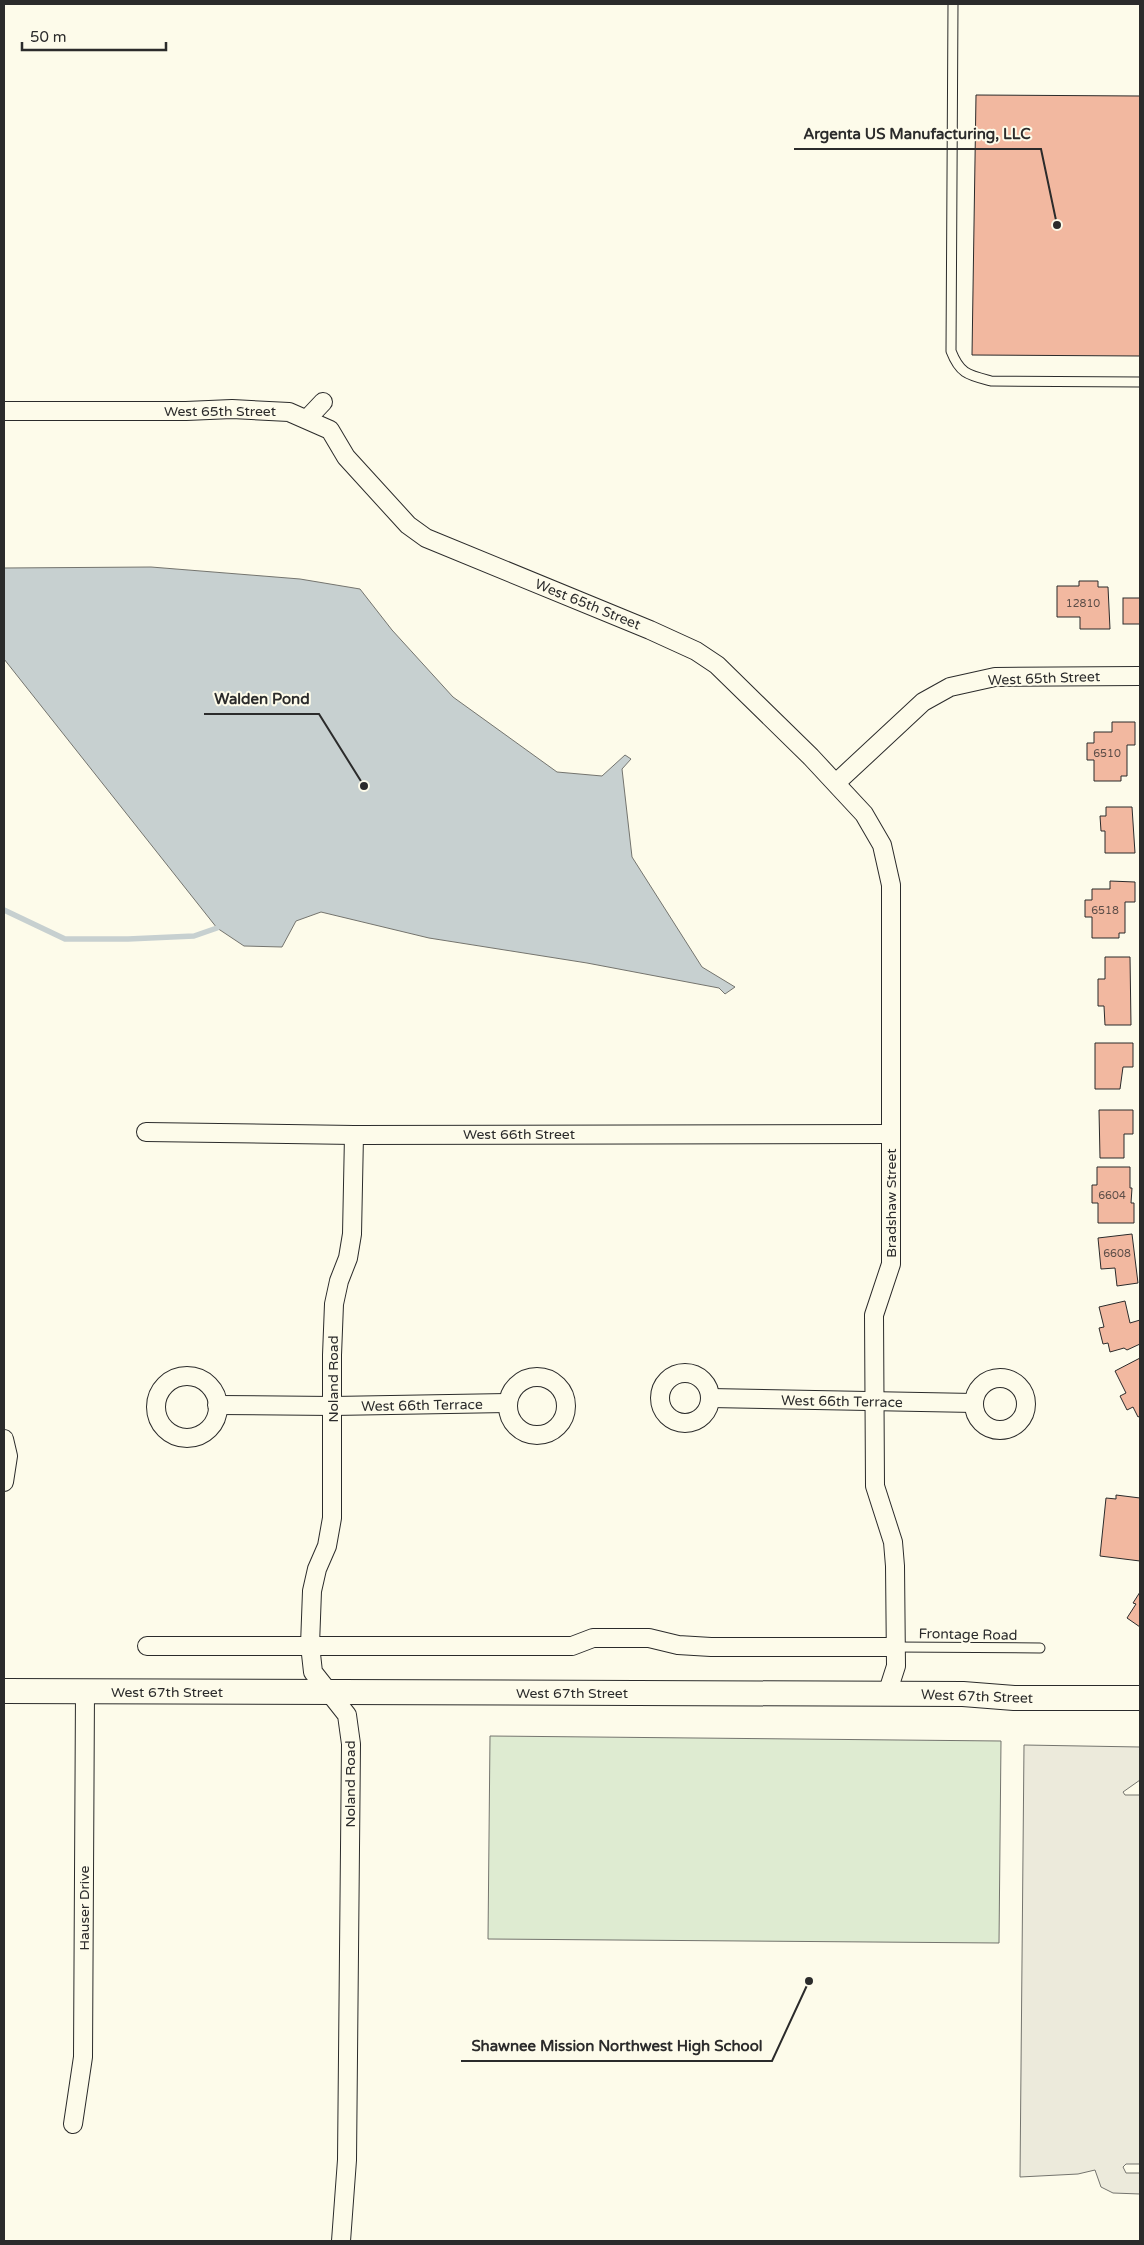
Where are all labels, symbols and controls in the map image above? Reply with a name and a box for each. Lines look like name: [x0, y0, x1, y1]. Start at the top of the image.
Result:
scale bar: [22, 20, 166, 52]
text: 50 m: [30, 28, 67, 46]
callout: Argenta US Manufacturing, LLC: [794, 119, 1041, 149]
text: Argenta US Manufacturing, LLC: [803, 125, 1031, 144]
street label: West 65th Street: [164, 403, 277, 420]
street label: West 65th Street: [533, 576, 644, 634]
house number: 12810: [1066, 597, 1100, 610]
street label: West 65th Street: [988, 668, 1101, 689]
callout: Walden Pond: [204, 684, 319, 714]
text: Walden Pond: [214, 690, 310, 708]
house number: 6510: [1093, 747, 1121, 760]
house number: 6518: [1091, 904, 1119, 917]
street label: West 66th Street: [463, 1126, 576, 1143]
street label: Bradshaw Street: [883, 1148, 900, 1258]
house number: 6604: [1098, 1189, 1126, 1202]
house number: 6608: [1103, 1247, 1131, 1260]
street label: Noland Road: [325, 1335, 342, 1423]
street label: West 66th Terrace: [781, 1392, 903, 1411]
street label: West 66th Terrace: [361, 1396, 483, 1415]
street label: Frontage Road: [918, 1625, 1018, 1644]
street label: West 67th Street: [111, 1684, 224, 1701]
street label: West 67th Street: [516, 1685, 629, 1702]
street label: West 67th Street: [921, 1686, 1034, 1707]
street label: Noland Road: [342, 1740, 359, 1828]
street label: Hauser Drive: [76, 1865, 93, 1951]
callout: Shawnee Mission Northwest High School: [461, 2031, 772, 2061]
text: Shawnee Mission Northwest High School: [471, 2037, 763, 2056]

